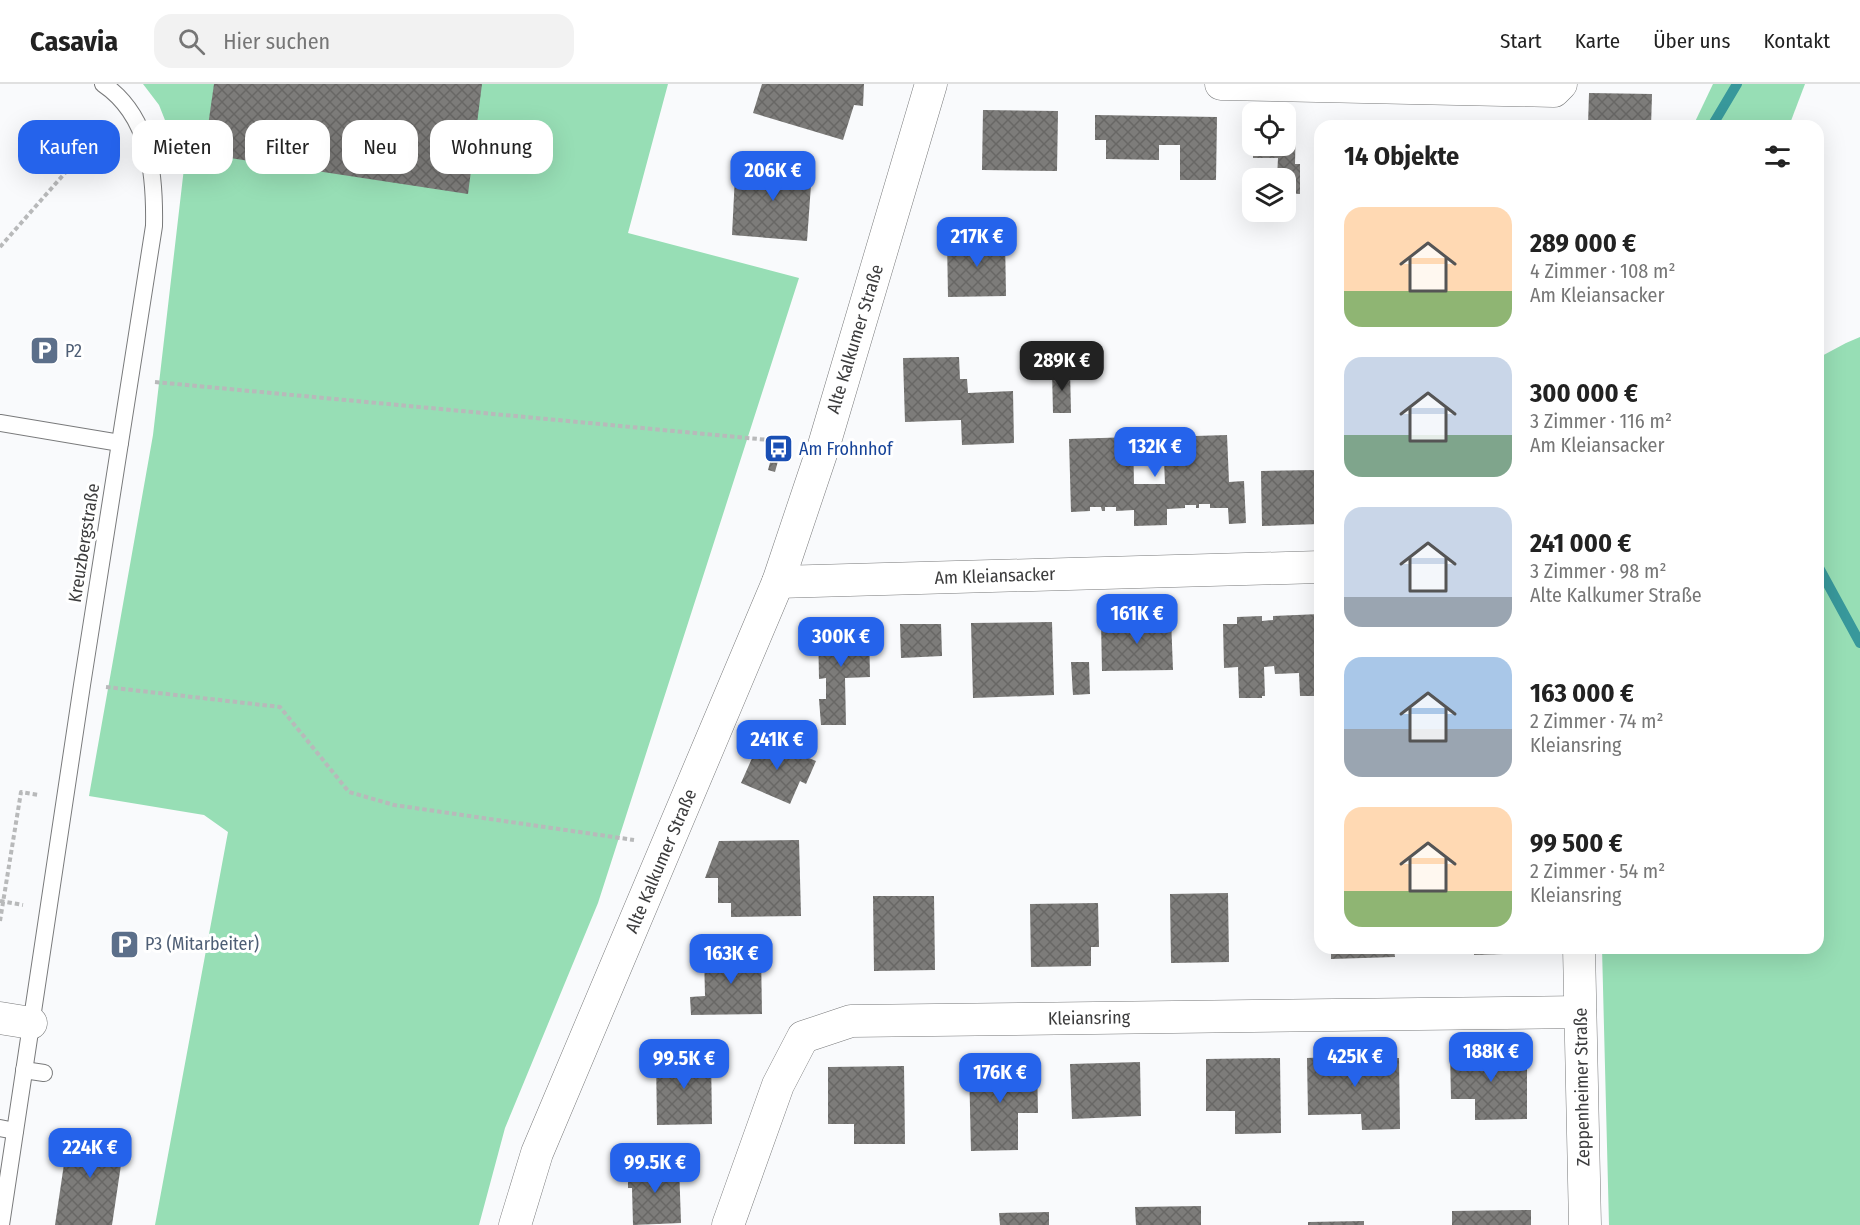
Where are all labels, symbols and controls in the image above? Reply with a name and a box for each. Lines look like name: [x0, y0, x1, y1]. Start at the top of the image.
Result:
search box: [154, 14, 574, 68]
text: Casavia: [30, 25, 118, 58]
icon: search: [175, 25, 208, 58]
text: Hier suchen: [223, 28, 330, 55]
text: Start: [1500, 28, 1542, 54]
text: Karte: [1575, 28, 1620, 54]
text: Über uns: [1653, 28, 1730, 54]
text: Kontakt: [1763, 28, 1830, 54]
map controls: [1242, 102, 1296, 222]
button: locate: [1242, 102, 1296, 156]
chip: Kaufen: [18, 120, 120, 174]
chip: Mieten: [132, 120, 233, 174]
chip: Filter: [245, 120, 330, 174]
chip: Neu: [342, 120, 418, 174]
chip: Wohnung: [430, 120, 553, 174]
icon: filters: [1761, 140, 1794, 173]
text: 14 Objekte: [1344, 141, 1459, 172]
pin: 206K €: [724, 151, 822, 202]
text: 206K €: [744, 158, 802, 182]
button: layers: [1242, 168, 1296, 222]
pin: 217K €: [928, 217, 1026, 268]
text: 217K €: [951, 224, 1003, 248]
text: 289 000 €: [1530, 228, 1636, 259]
icon: home: [1392, 231, 1464, 303]
text: 4 Zimmer · 108 m²: [1530, 259, 1676, 283]
street label: Alte Kalkumer Straße: [822, 262, 888, 416]
text: Am Kleiansacker: [1530, 283, 1664, 307]
parking icon: P2: [28, 335, 60, 367]
place label: P2: [65, 340, 82, 362]
pin: 289K €: [1013, 341, 1111, 392]
text: 289K €: [1034, 348, 1090, 372]
text: 300 000 €: [1530, 378, 1638, 409]
icon: home: [1392, 381, 1464, 453]
text: 3 Zimmer · 116 m²: [1530, 409, 1672, 433]
pin: 132K €: [1106, 427, 1204, 478]
bus stop icon: Am Frohnhof: [762, 433, 794, 465]
text: Am Kleiansacker: [1530, 433, 1664, 457]
text: 132K €: [1128, 434, 1182, 458]
place label: Am Frohnhof: [799, 438, 894, 460]
street label: Kreuzbergstraße: [64, 482, 104, 604]
text: 241 000 €: [1530, 528, 1631, 559]
icon: home: [1392, 531, 1464, 603]
text: 3 Zimmer · 98 m²: [1530, 559, 1666, 583]
street label: Am Kleiansacker: [934, 563, 1057, 589]
text: Alte Kalkumer Straße: [1530, 583, 1702, 607]
pin: 161K €: [1088, 594, 1186, 645]
text: 161K €: [1111, 601, 1163, 625]
pin: 300K €: [792, 617, 890, 668]
text: 300K €: [812, 624, 870, 648]
text: 163 000 €: [1530, 678, 1634, 709]
icon: home: [1392, 681, 1464, 753]
text: 2 Zimmer · 74 m²: [1530, 709, 1664, 733]
pin: 241K €: [728, 720, 826, 771]
text: 241K €: [751, 727, 803, 751]
text: Kleiansring: [1530, 733, 1622, 757]
street label: Alte Kalkumer Straße: [621, 785, 701, 936]
text: 99 500 €: [1530, 828, 1623, 859]
icon: home: [1392, 831, 1464, 903]
text: 2 Zimmer · 54 m²: [1530, 859, 1665, 883]
text: Kleiansring: [1530, 883, 1622, 907]
parking icon: P3 (Mitarbeiter): [108, 928, 140, 960]
place label: P3 (Mitarbeiter): [145, 933, 259, 955]
pin: 163K €: [682, 934, 780, 985]
text: 163K €: [704, 941, 758, 965]
street label: Kleiansring: [1048, 1006, 1131, 1030]
street label: Zeppenheimer Straße: [1570, 1007, 1594, 1166]
pin: 188K €: [1442, 1032, 1540, 1083]
pin: 425K €: [1306, 1037, 1404, 1088]
pin: 99.5K €: [629, 1039, 739, 1090]
text: 188K €: [1463, 1039, 1519, 1063]
text: 425K €: [1327, 1044, 1383, 1068]
text: 99.5K €: [653, 1046, 715, 1070]
pin: 176K €: [951, 1053, 1049, 1104]
text: 176K €: [973, 1060, 1027, 1084]
pin: 224K €: [41, 1128, 139, 1179]
text: 224K €: [63, 1135, 117, 1159]
pin: 99.5K €: [600, 1143, 710, 1194]
text: 99.5K €: [624, 1150, 686, 1174]

